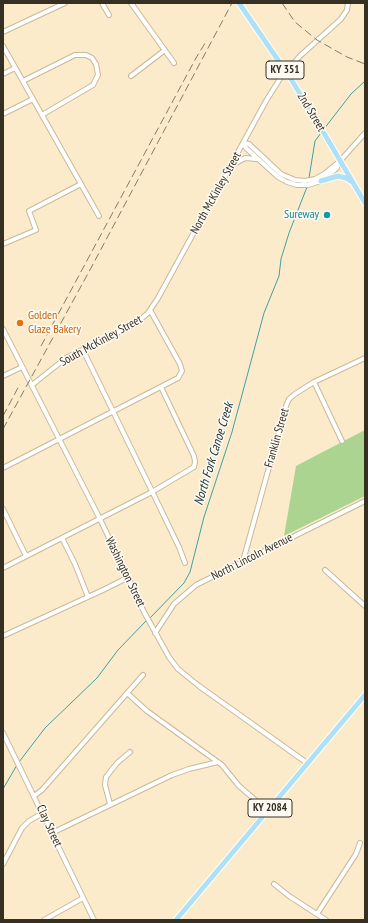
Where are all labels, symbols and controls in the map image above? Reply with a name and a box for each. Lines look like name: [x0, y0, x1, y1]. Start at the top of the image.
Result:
road number: KY 351: [266, 61, 304, 79]
street label: 2nd Street: [294, 90, 328, 134]
street label: North McKinley Street: [188, 150, 244, 236]
place label: Sureway: [284, 208, 319, 222]
marker: Sureway: [322, 210, 332, 220]
place label: Golden Glaze Bakery: [28, 309, 81, 337]
street label: South McKinley Street: [57, 312, 145, 370]
marker: Golden Glaze Bakery: [15, 318, 25, 328]
water label: North Fork Canoe Creek: [191, 401, 237, 507]
street label: Franklin Street: [262, 407, 292, 469]
street label: North Lincoln Avenue: [209, 530, 295, 584]
street label: Washington Street: [102, 535, 148, 609]
road number: KY 2084: [248, 799, 292, 817]
street label: Clay Street: [33, 803, 65, 849]

